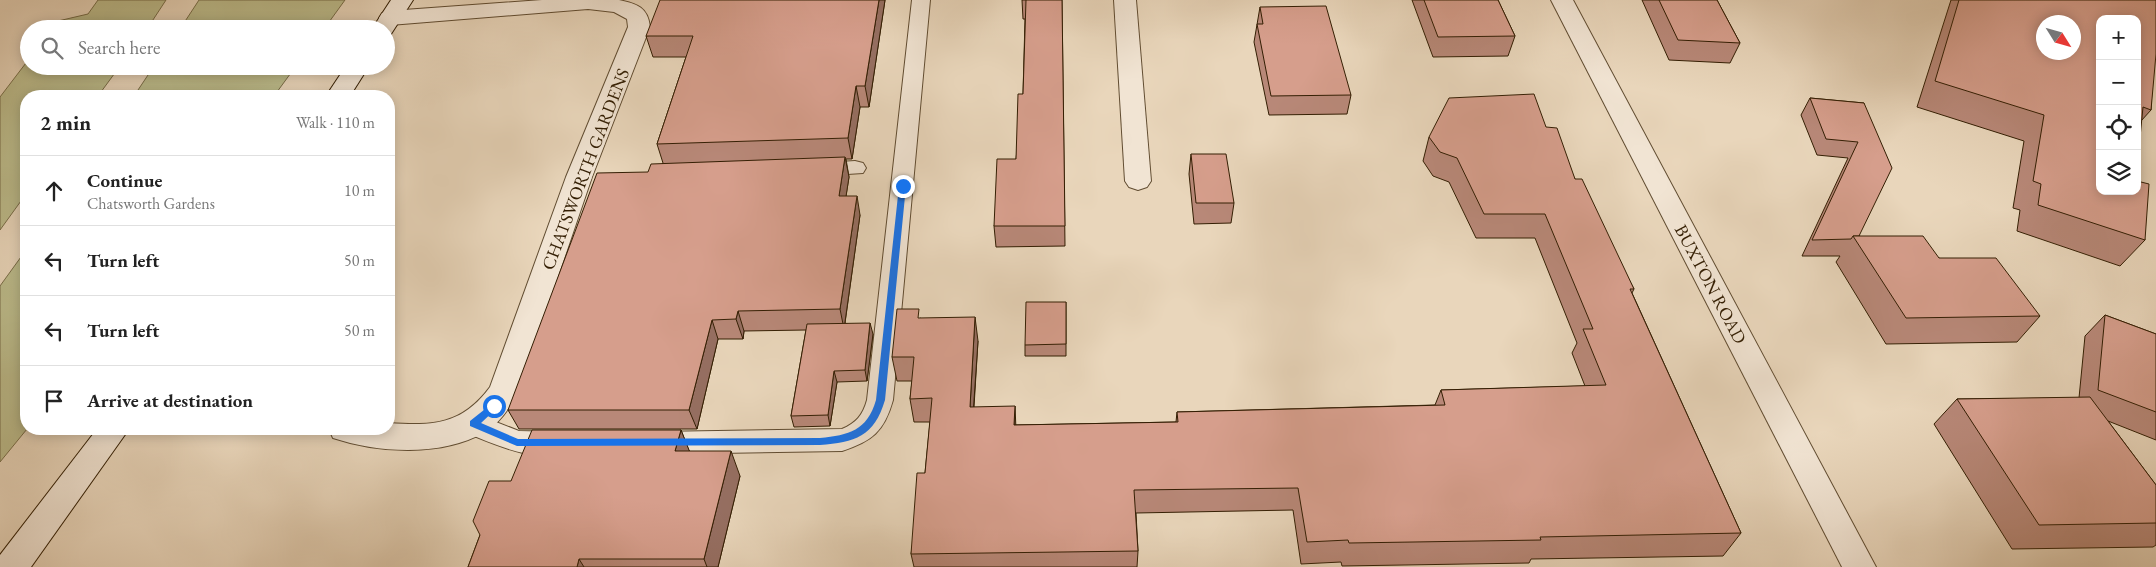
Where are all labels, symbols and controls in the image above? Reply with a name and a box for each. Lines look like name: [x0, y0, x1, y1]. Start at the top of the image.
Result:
north arrow: [2036, 15, 2081, 60]
map controls: [2096, 15, 2141, 195]
button: +: [2096, 15, 2141, 60]
search box: [20, 20, 395, 75]
icon: search: [38, 34, 66, 62]
text: Search here: [78, 35, 160, 60]
button: −: [2096, 60, 2141, 105]
street label: CHATSWORTH GARDENS: [536, 65, 634, 273]
button: locate: [2096, 105, 2141, 150]
text: 2 min: [40, 109, 91, 136]
text: Walk · 110 m: [296, 112, 375, 133]
button: layers: [2096, 150, 2141, 195]
text: Continue: [87, 168, 162, 193]
route end: [892, 175, 915, 198]
icon: ahead: [40, 177, 68, 205]
text: 10 m: [344, 180, 375, 201]
text: Chatsworth Gardens: [87, 193, 215, 214]
street label: BUXTON ROAD: [1670, 220, 1752, 348]
icon: left: [40, 247, 68, 275]
text: Turn left: [87, 248, 159, 273]
text: 50 m: [344, 250, 375, 271]
icon: left: [40, 317, 68, 345]
text: Turn left: [87, 318, 159, 343]
text: 50 m: [344, 320, 375, 341]
icon: arrive: [40, 387, 68, 415]
text: Arrive at destination: [87, 388, 253, 413]
route start: [483, 395, 506, 418]

